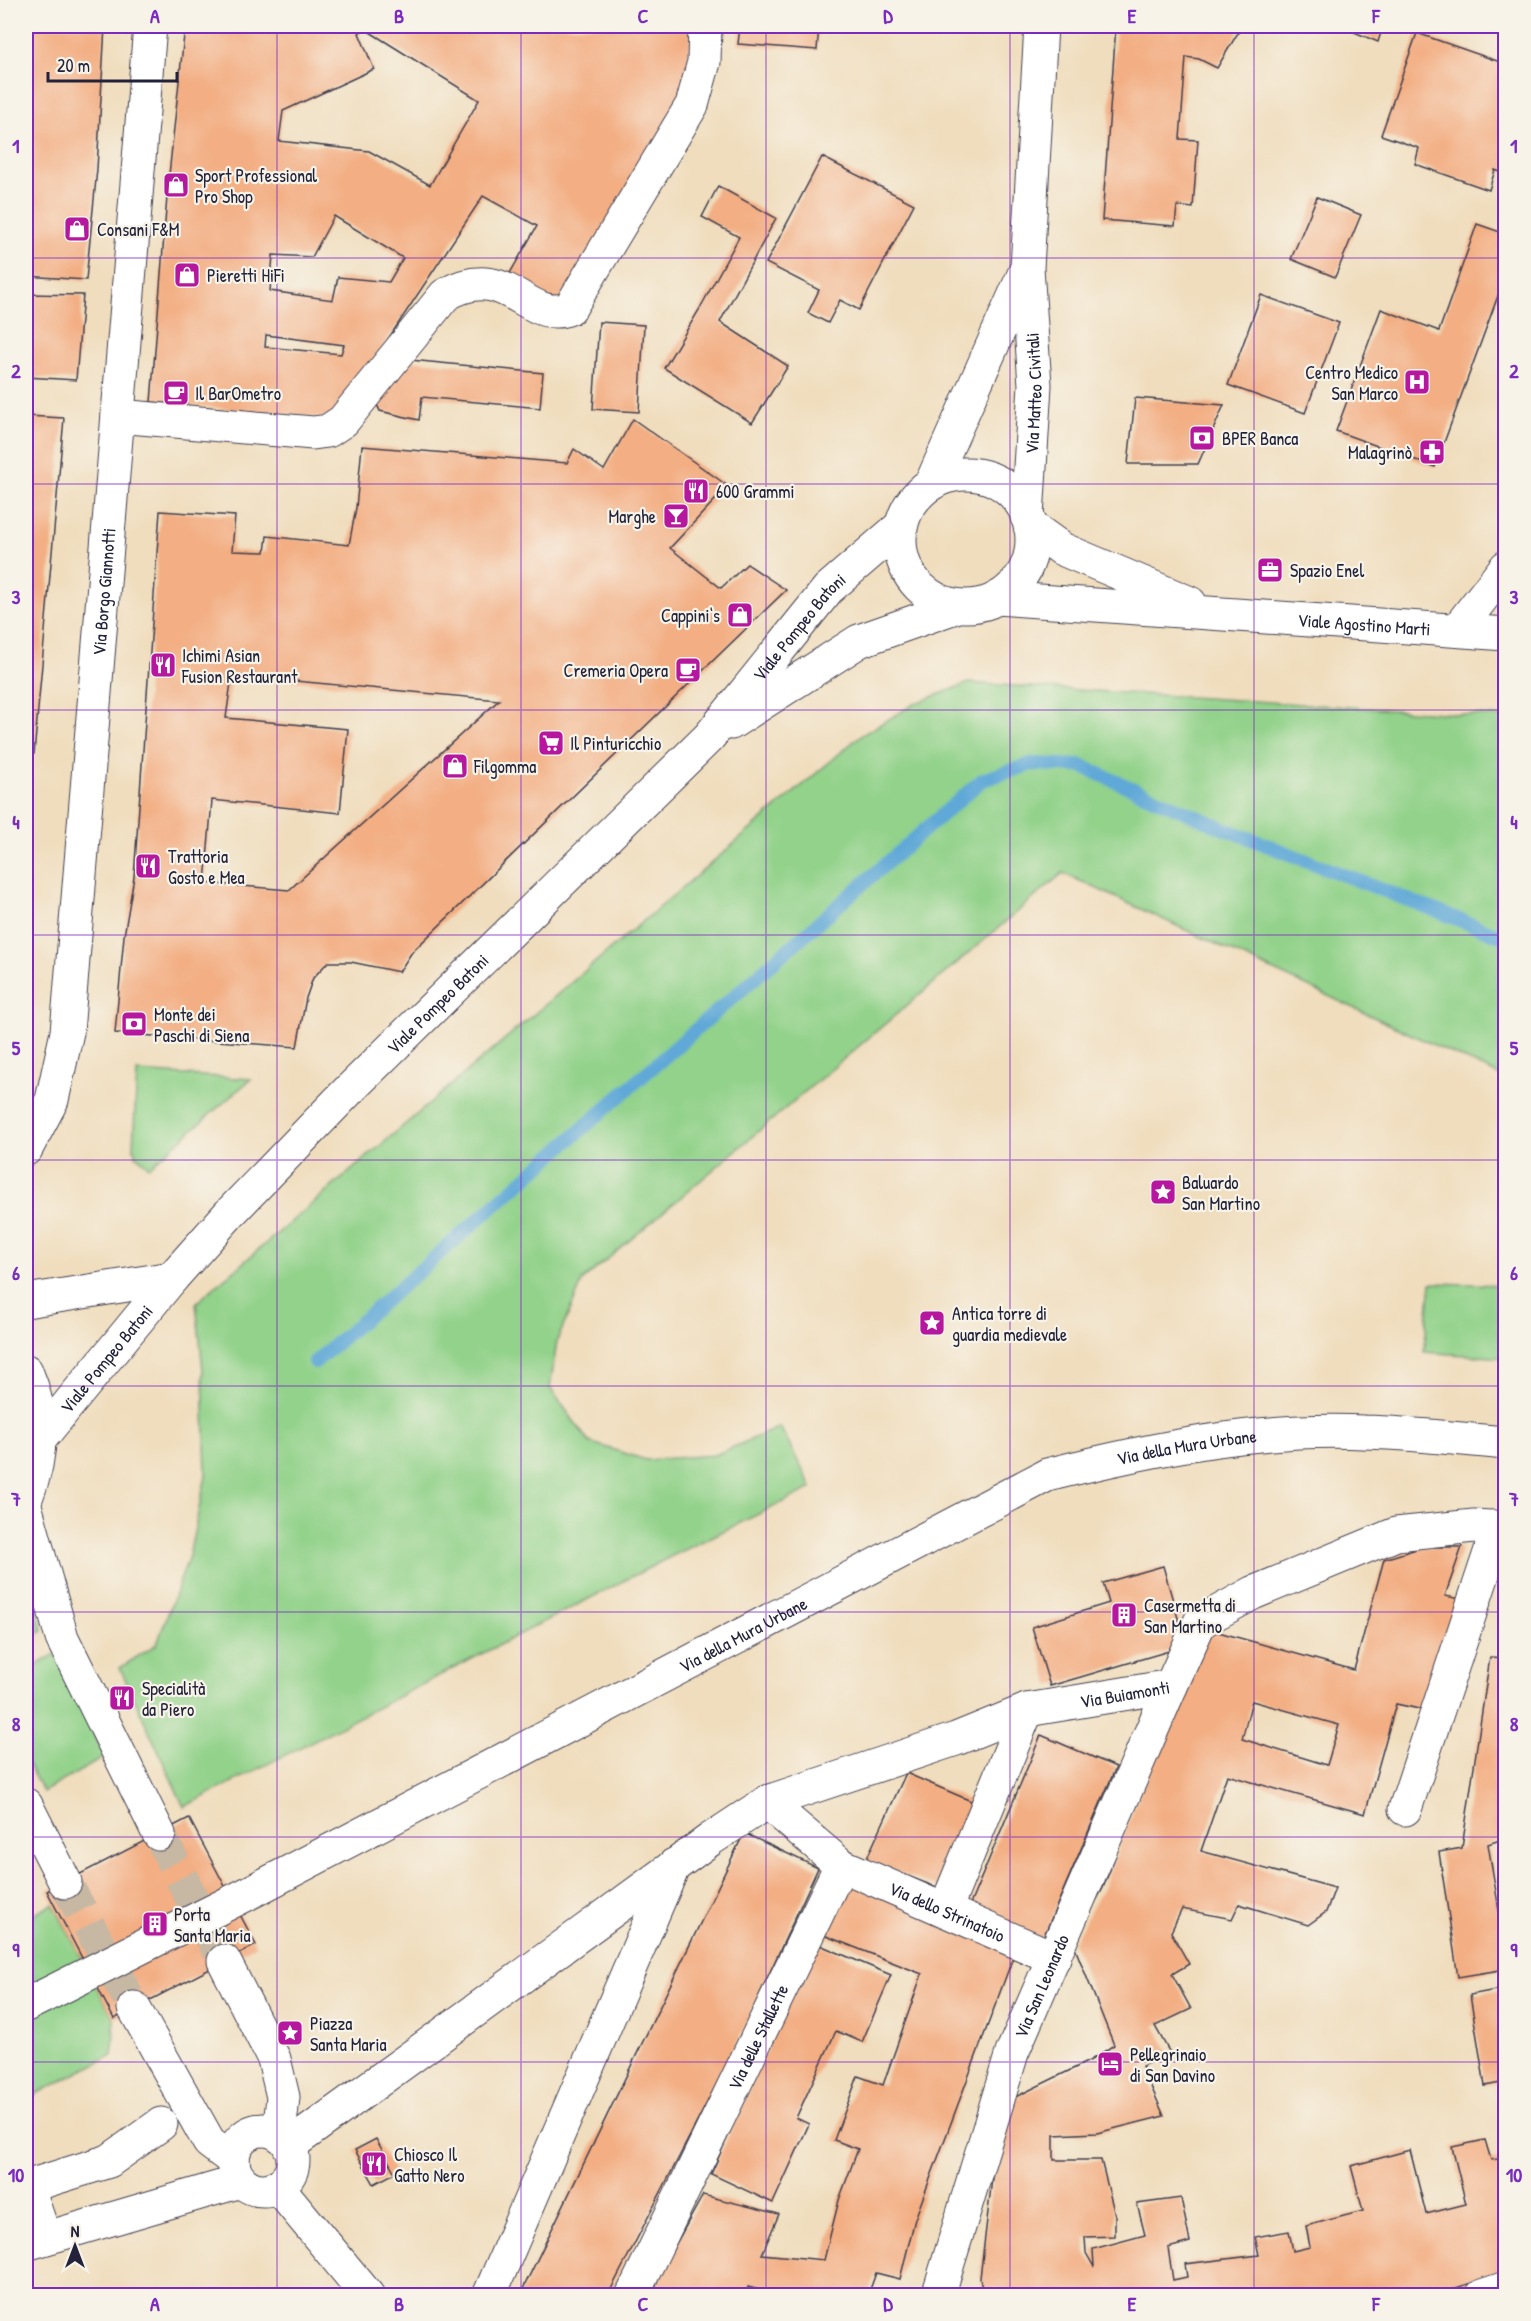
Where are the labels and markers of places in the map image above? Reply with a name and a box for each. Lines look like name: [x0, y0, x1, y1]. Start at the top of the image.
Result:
place label: Sport Professional Pro Shop: [195, 163, 317, 209]
shop icon: Sport Professional Pro Shop: [161, 170, 191, 200]
shop icon: Consani F&M: [62, 214, 92, 244]
place label: Consani F&M: [97, 217, 180, 242]
shop icon: Pieretti HiFi: [172, 260, 202, 290]
place label: Pieretti HiFi: [207, 263, 285, 288]
place label: Centro Medico San Marco: [1305, 360, 1398, 406]
hospital icon: Centro Medico San Marco: [1402, 367, 1432, 397]
cafe icon: Il BarOmetro: [161, 378, 191, 408]
place label: Il BarOmetro: [195, 381, 281, 406]
bank icon: BPER Banca: [1187, 423, 1217, 453]
place label: BPER Banca: [1222, 426, 1298, 451]
pharmacy icon: Malagrinò: [1417, 437, 1447, 467]
place label: Malagrinò: [1348, 440, 1412, 465]
restaurant icon: 600 Grammi: [681, 476, 711, 506]
place label: 600 Grammi: [716, 479, 795, 504]
bar icon: Marghe: [661, 501, 691, 531]
place label: Marghe: [609, 504, 656, 529]
office icon: Spazio Enel: [1255, 555, 1285, 585]
place label: Spazio Enel: [1290, 558, 1364, 583]
shop icon: Cappini‘s: [725, 600, 755, 630]
place label: Cappini‘s: [661, 603, 720, 628]
place label: Ichimi Asian Fusion Restaurant: [181, 643, 298, 689]
restaurant icon: Ichimi Asian Fusion Restaurant: [148, 650, 178, 680]
cafe icon: Cremeria Opera: [673, 655, 703, 685]
place label: Cremeria Opera: [564, 658, 668, 683]
supermarket icon: Il Pinturicchio: [536, 728, 566, 758]
place label: Il Pinturicchio: [570, 731, 661, 756]
shop icon: Filgomma: [440, 751, 470, 781]
place label: Filgomma: [473, 754, 536, 779]
place label: Trattoria Gosto e Mea: [168, 844, 245, 890]
restaurant icon: Trattoria Gosto e Mea: [133, 851, 163, 881]
place label: Monte dei Paschi di Siena: [154, 1002, 249, 1048]
bank icon: Monte dei Paschi di Siena: [119, 1009, 149, 1039]
place label: Baluardo San Martino: [1182, 1170, 1260, 1216]
place icon: Baluardo San Martino: [1148, 1177, 1178, 1207]
place label: Antica torre di guardia medievale: [952, 1301, 1067, 1347]
place icon: Antica torre di guardia medievale: [917, 1308, 947, 1338]
place label: Casermetta di San Martino: [1144, 1593, 1236, 1639]
building icon: Casermetta di San Martino: [1109, 1600, 1139, 1630]
place label: Specialità da Piero: [142, 1676, 205, 1722]
restaurant icon: Specialità da Piero: [107, 1683, 137, 1713]
place label: Porta Santa Maria: [174, 1902, 251, 1948]
building icon: Porta Santa Maria: [140, 1909, 170, 1939]
place label: Piazza Santa Maria: [310, 2011, 387, 2057]
place icon: Piazza Santa Maria: [275, 2018, 305, 2048]
place label: Pellegrinaio di San Davino: [1130, 2042, 1215, 2088]
hotel icon: Pellegrinaio di San Davino: [1095, 2049, 1125, 2079]
place label: Chiosco Il Gatto Nero: [394, 2142, 464, 2188]
restaurant icon: Chiosco Il Gatto Nero: [359, 2149, 389, 2179]

